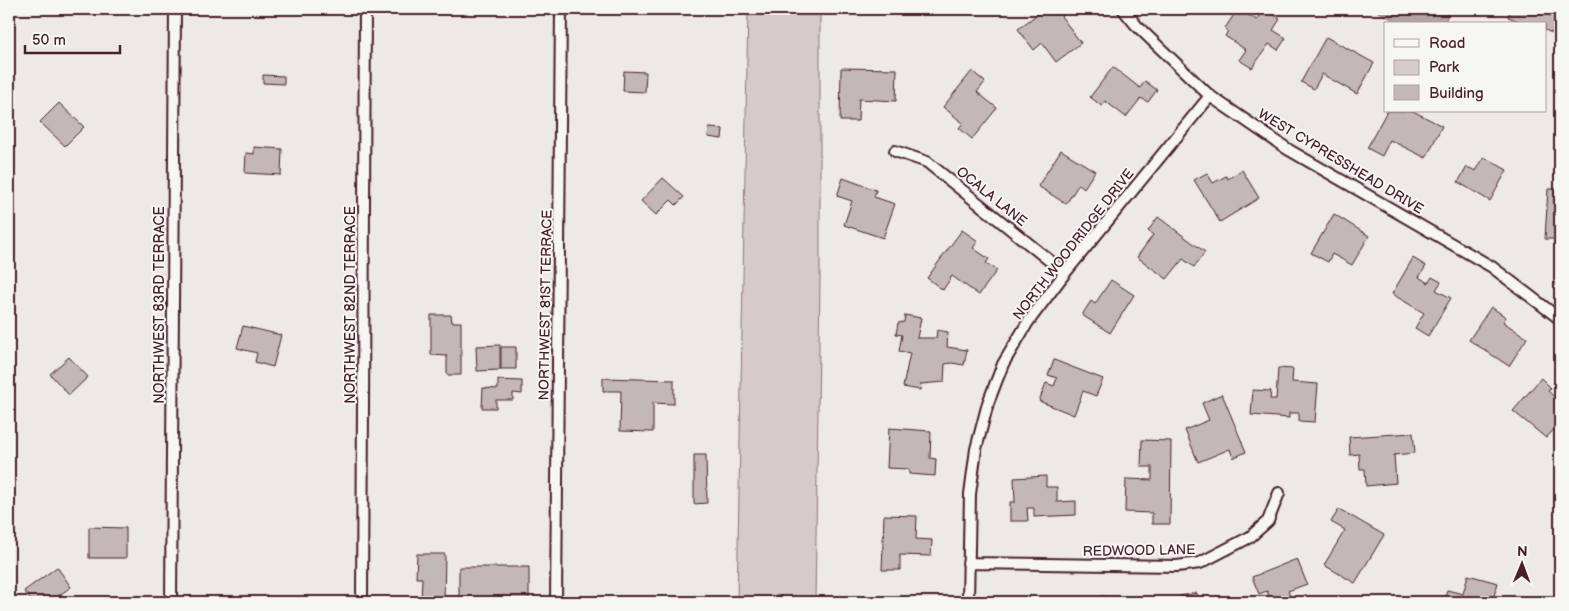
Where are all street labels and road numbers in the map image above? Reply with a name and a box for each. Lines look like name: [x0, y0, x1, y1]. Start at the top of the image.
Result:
street label: WEST CYPRESSHEAD DRIVE: [1255, 105, 1426, 218]
street label: OCALA LANE: [953, 163, 1030, 230]
street label: NORTH WOODRIDGE DRIVE: [1009, 165, 1138, 323]
street label: NORTHWEST 83RD TERRACE: [151, 206, 168, 404]
street label: NORTHWEST 82ND TERRACE: [342, 206, 359, 404]
street label: NORTHWEST 81ST TERRACE: [535, 209, 556, 401]
street label: REDWOOD LANE: [1083, 541, 1196, 560]

